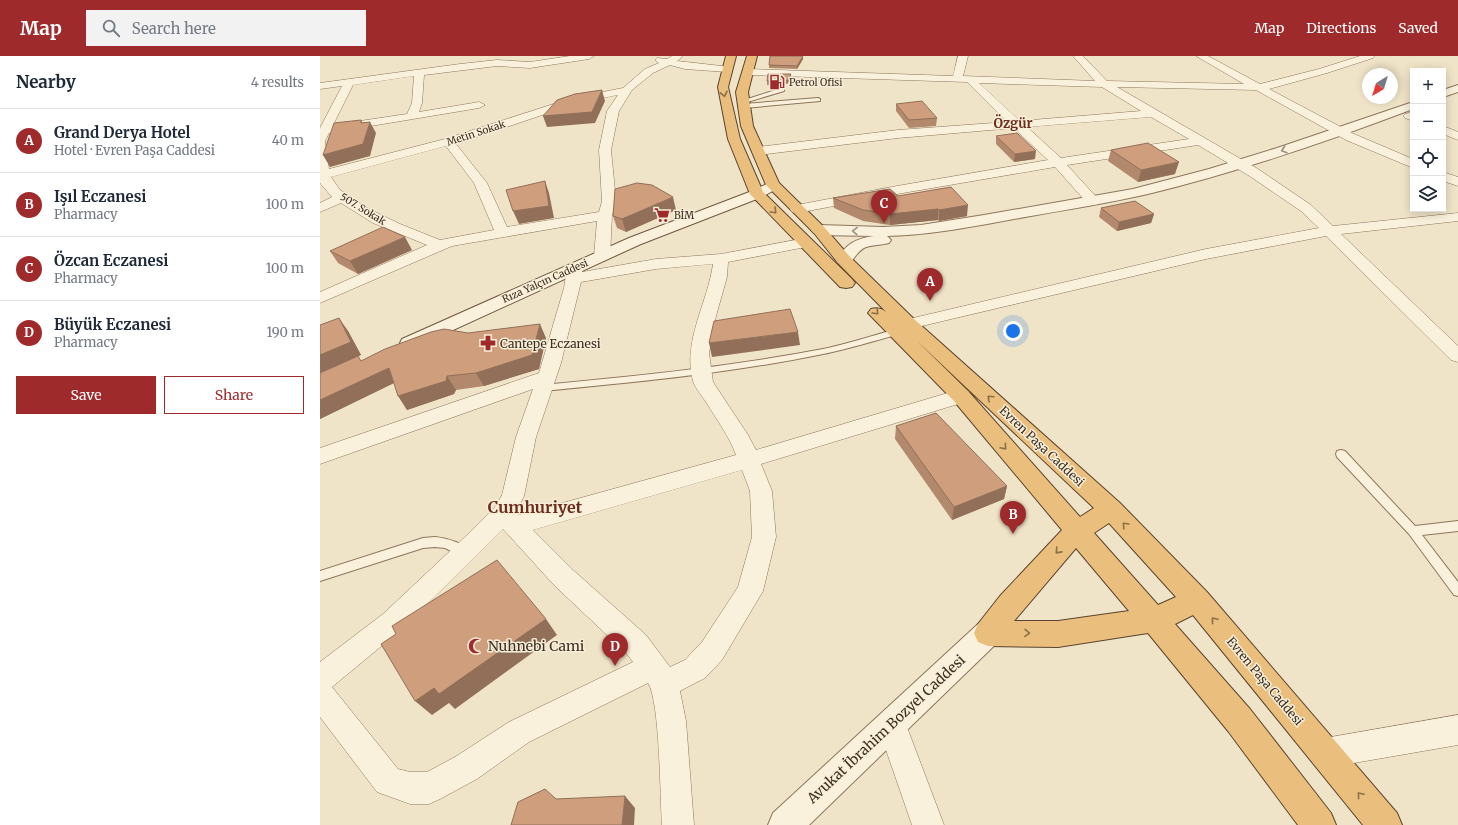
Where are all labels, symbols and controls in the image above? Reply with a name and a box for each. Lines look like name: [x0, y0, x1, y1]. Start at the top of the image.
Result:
search box: [86, 10, 366, 46]
text: Map: [20, 16, 62, 40]
icon: search: [100, 17, 122, 39]
text: Search here: [132, 19, 216, 38]
text: Map: [1254, 19, 1284, 37]
text: Directions: [1306, 19, 1376, 37]
text: Saved: [1398, 19, 1438, 37]
north arrow: [1362, 68, 1398, 104]
map controls: [1410, 68, 1446, 212]
button: +: [1410, 68, 1446, 104]
text: Nearby: [16, 71, 76, 93]
fuel station icon: Petrol Ofisi: [768, 73, 786, 91]
text: 4 results: [251, 74, 304, 91]
place label: Petrol Ofisi: [789, 76, 842, 89]
one-way arrow: [720, 91, 728, 97]
button: −: [1410, 104, 1446, 140]
district label: Özgür: [994, 114, 1033, 132]
street label: Metin Sokak: [445, 117, 508, 149]
text: Grand Derya Hotel: [54, 123, 190, 142]
text: A: [24, 132, 34, 149]
text: 40 m: [272, 132, 304, 149]
button: locate: [1410, 140, 1446, 176]
text: Hotel · Evren Paşa Caddesi: [54, 142, 215, 159]
one-way arrow: [1280, 145, 1287, 154]
button: layers: [1410, 176, 1446, 212]
text: Işıl Eczanesi: [54, 187, 146, 206]
street label: 507. Sokak: [338, 190, 389, 228]
pin: C: [871, 190, 897, 223]
text: B: [24, 196, 34, 213]
text: 100 m: [266, 196, 304, 213]
text: Pharmacy: [54, 206, 118, 223]
supermarket icon: BİM: [653, 206, 671, 224]
one-way arrow: [769, 206, 777, 214]
place label: BİM: [674, 208, 694, 222]
one-way arrow: [852, 227, 858, 236]
text: Özcan Eczanesi: [54, 251, 168, 270]
street label: Rıza Yalçın Caddesi: [500, 256, 590, 306]
text: C: [25, 260, 33, 277]
text: 100 m: [266, 260, 304, 277]
pin: A: [917, 268, 943, 301]
text: Pharmacy: [54, 270, 118, 287]
one-way arrow: [871, 308, 879, 315]
text: Büyük Eczanesi: [54, 315, 171, 334]
your location: [1003, 321, 1023, 341]
text: D: [24, 324, 34, 341]
text: 190 m: [267, 324, 304, 341]
text: Pharmacy: [54, 334, 118, 351]
pharmacy icon: Cantepe Eczanesi: [479, 334, 497, 352]
place label: Cantepe Eczanesi: [500, 336, 601, 351]
button: Save: [16, 376, 156, 414]
button: Share: [164, 376, 304, 414]
one-way arrow: [987, 396, 994, 403]
street label: Evren Paşa Caddesi: [996, 403, 1088, 489]
one-way arrow: [1000, 443, 1007, 450]
district label: Cumhuriyet: [488, 497, 583, 517]
pin: B: [1000, 501, 1026, 534]
one-way arrow: [1122, 522, 1130, 530]
one-way arrow: [1056, 546, 1063, 553]
one-way arrow: [1211, 618, 1218, 625]
one-way arrow: [1024, 629, 1030, 638]
pin: D: [602, 633, 628, 666]
street label: Evren Paşa Caddesi: [1224, 634, 1306, 728]
mosque icon: Nuhnebi Cami: [467, 637, 485, 655]
place label: Nuhnebi Cami: [488, 637, 585, 655]
street label: Avukat İbrahim Bozyel Caddesi: [802, 651, 969, 808]
one-way arrow: [1358, 792, 1365, 800]

